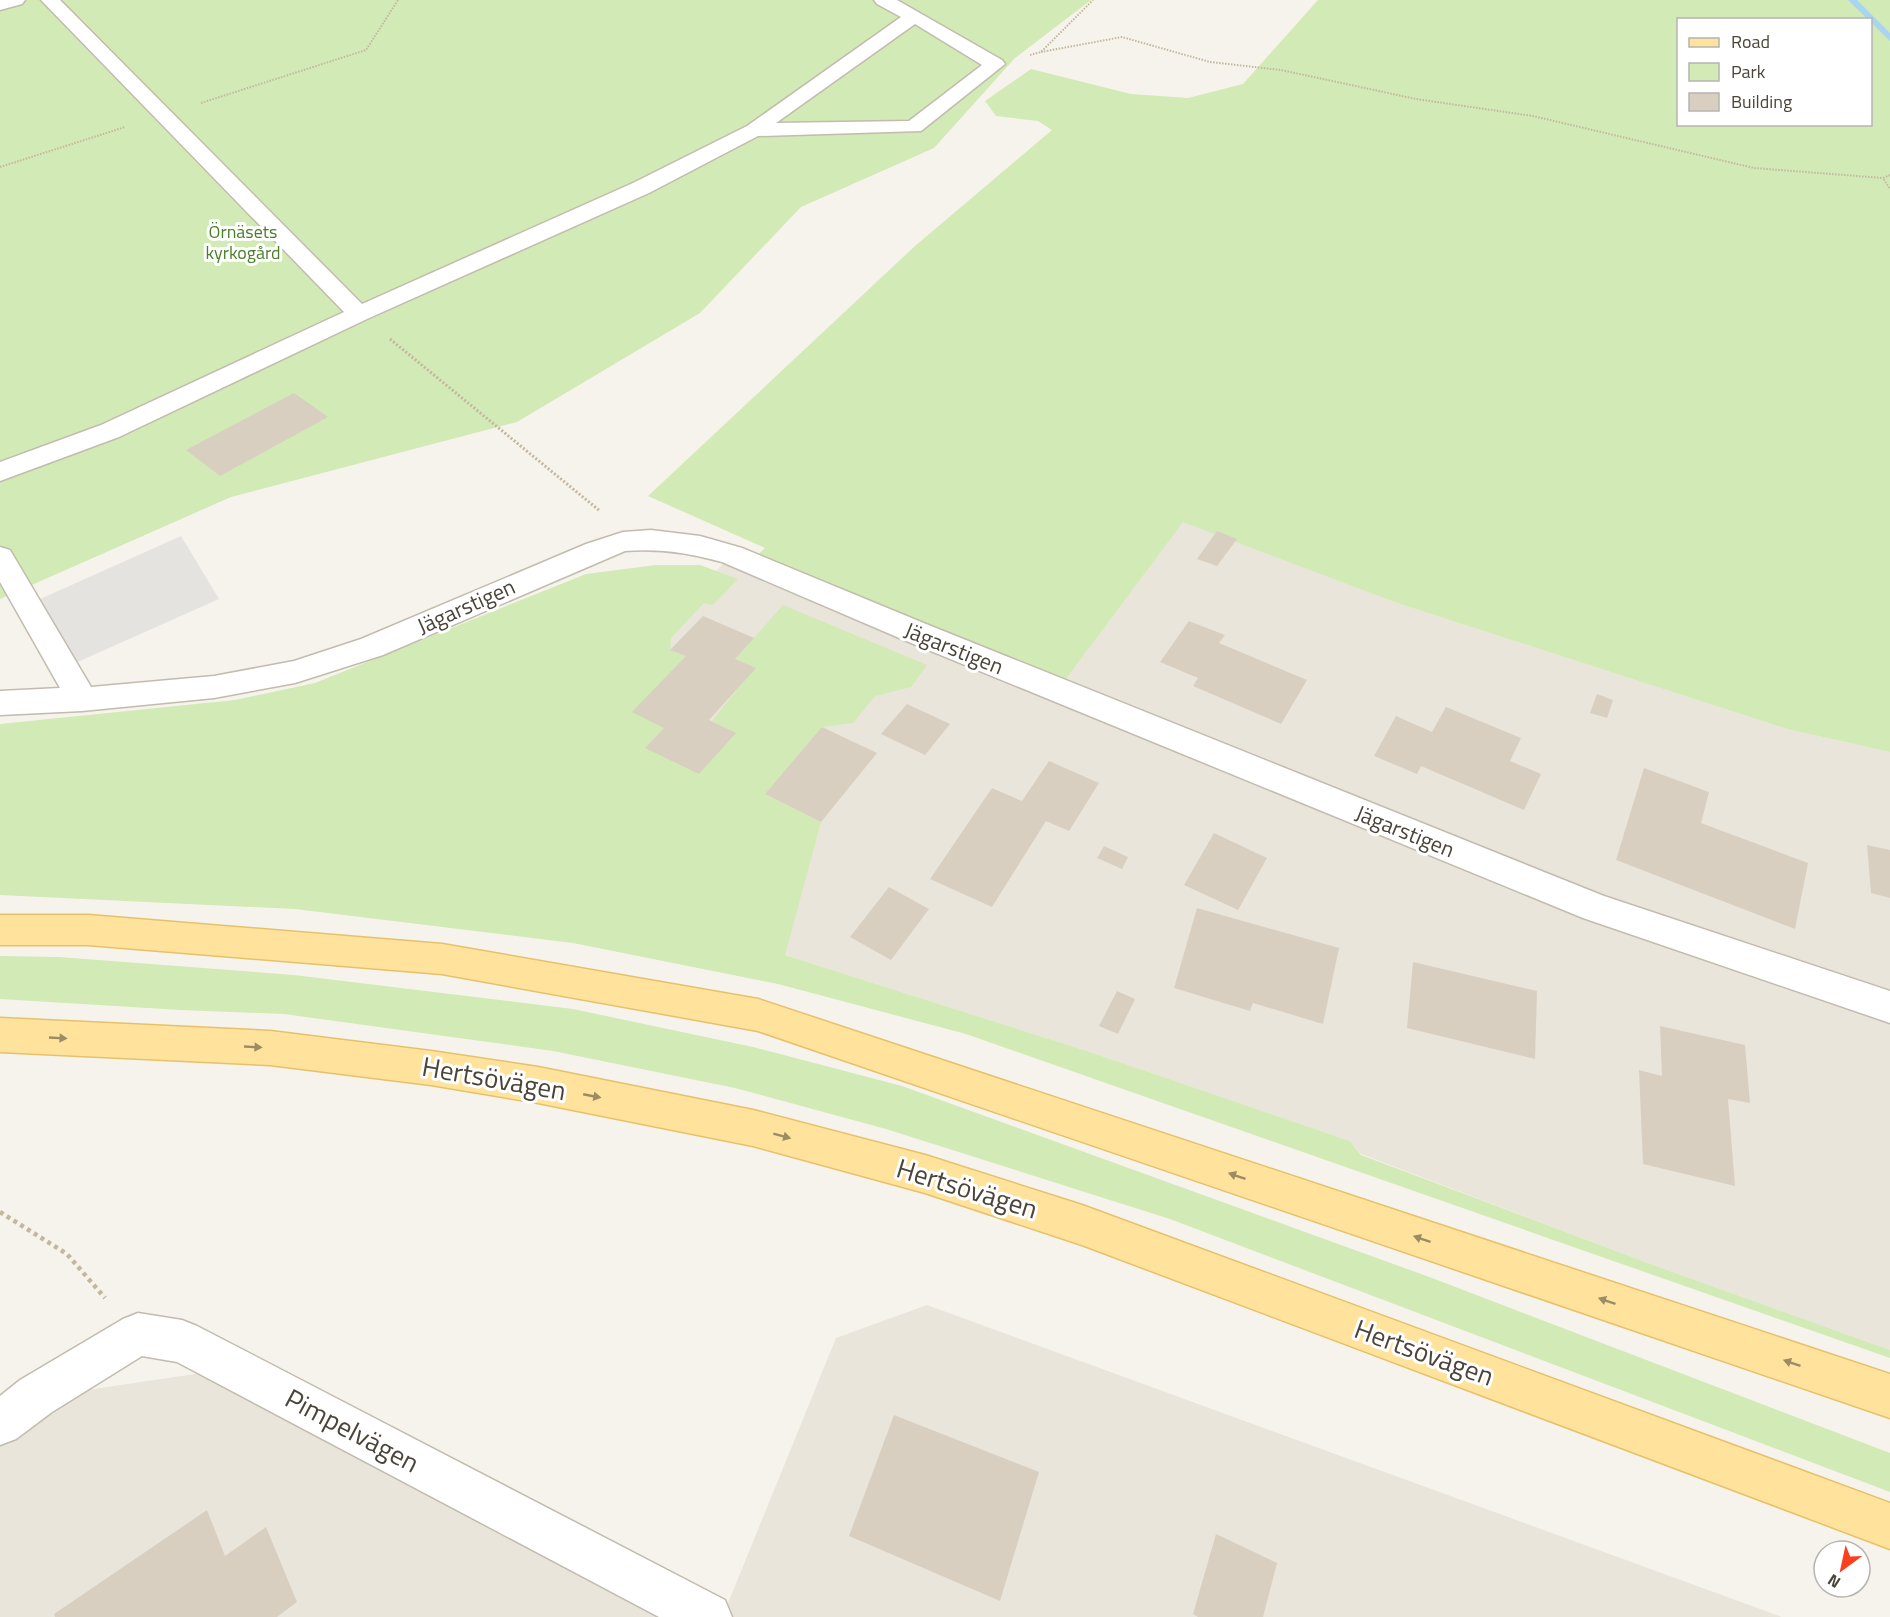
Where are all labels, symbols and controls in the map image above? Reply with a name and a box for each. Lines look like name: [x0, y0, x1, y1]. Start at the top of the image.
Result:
legend: [1677, 18, 1872, 126]
text: Road: [1731, 28, 1770, 55]
text: Park: [1731, 58, 1766, 85]
text: Building: [1731, 88, 1792, 115]
park label: Örnäsets kyrkogård: [205, 218, 281, 266]
street label: Jägarstigen: [411, 569, 521, 643]
street label: Jägarstigen: [899, 613, 1009, 683]
street label: Jägarstigen: [1350, 796, 1460, 866]
one-way arrow: [49, 1033, 68, 1042]
one-way arrow: [244, 1043, 263, 1052]
street label: Hertsövägen: [419, 1045, 569, 1110]
one-way arrow: [582, 1092, 601, 1101]
one-way arrow: [773, 1131, 792, 1141]
street label: Hertsövägen: [892, 1147, 1043, 1228]
one-way arrow: [1228, 1171, 1246, 1181]
one-way arrow: [1413, 1233, 1431, 1243]
one-way arrow: [1598, 1296, 1616, 1305]
street label: Hertsövägen: [1349, 1307, 1500, 1396]
one-way arrow: [1783, 1358, 1801, 1367]
street label: Pimpelvägen: [278, 1377, 427, 1482]
north arrow: [1812, 1539, 1872, 1599]
text: N: [1823, 1568, 1845, 1595]

